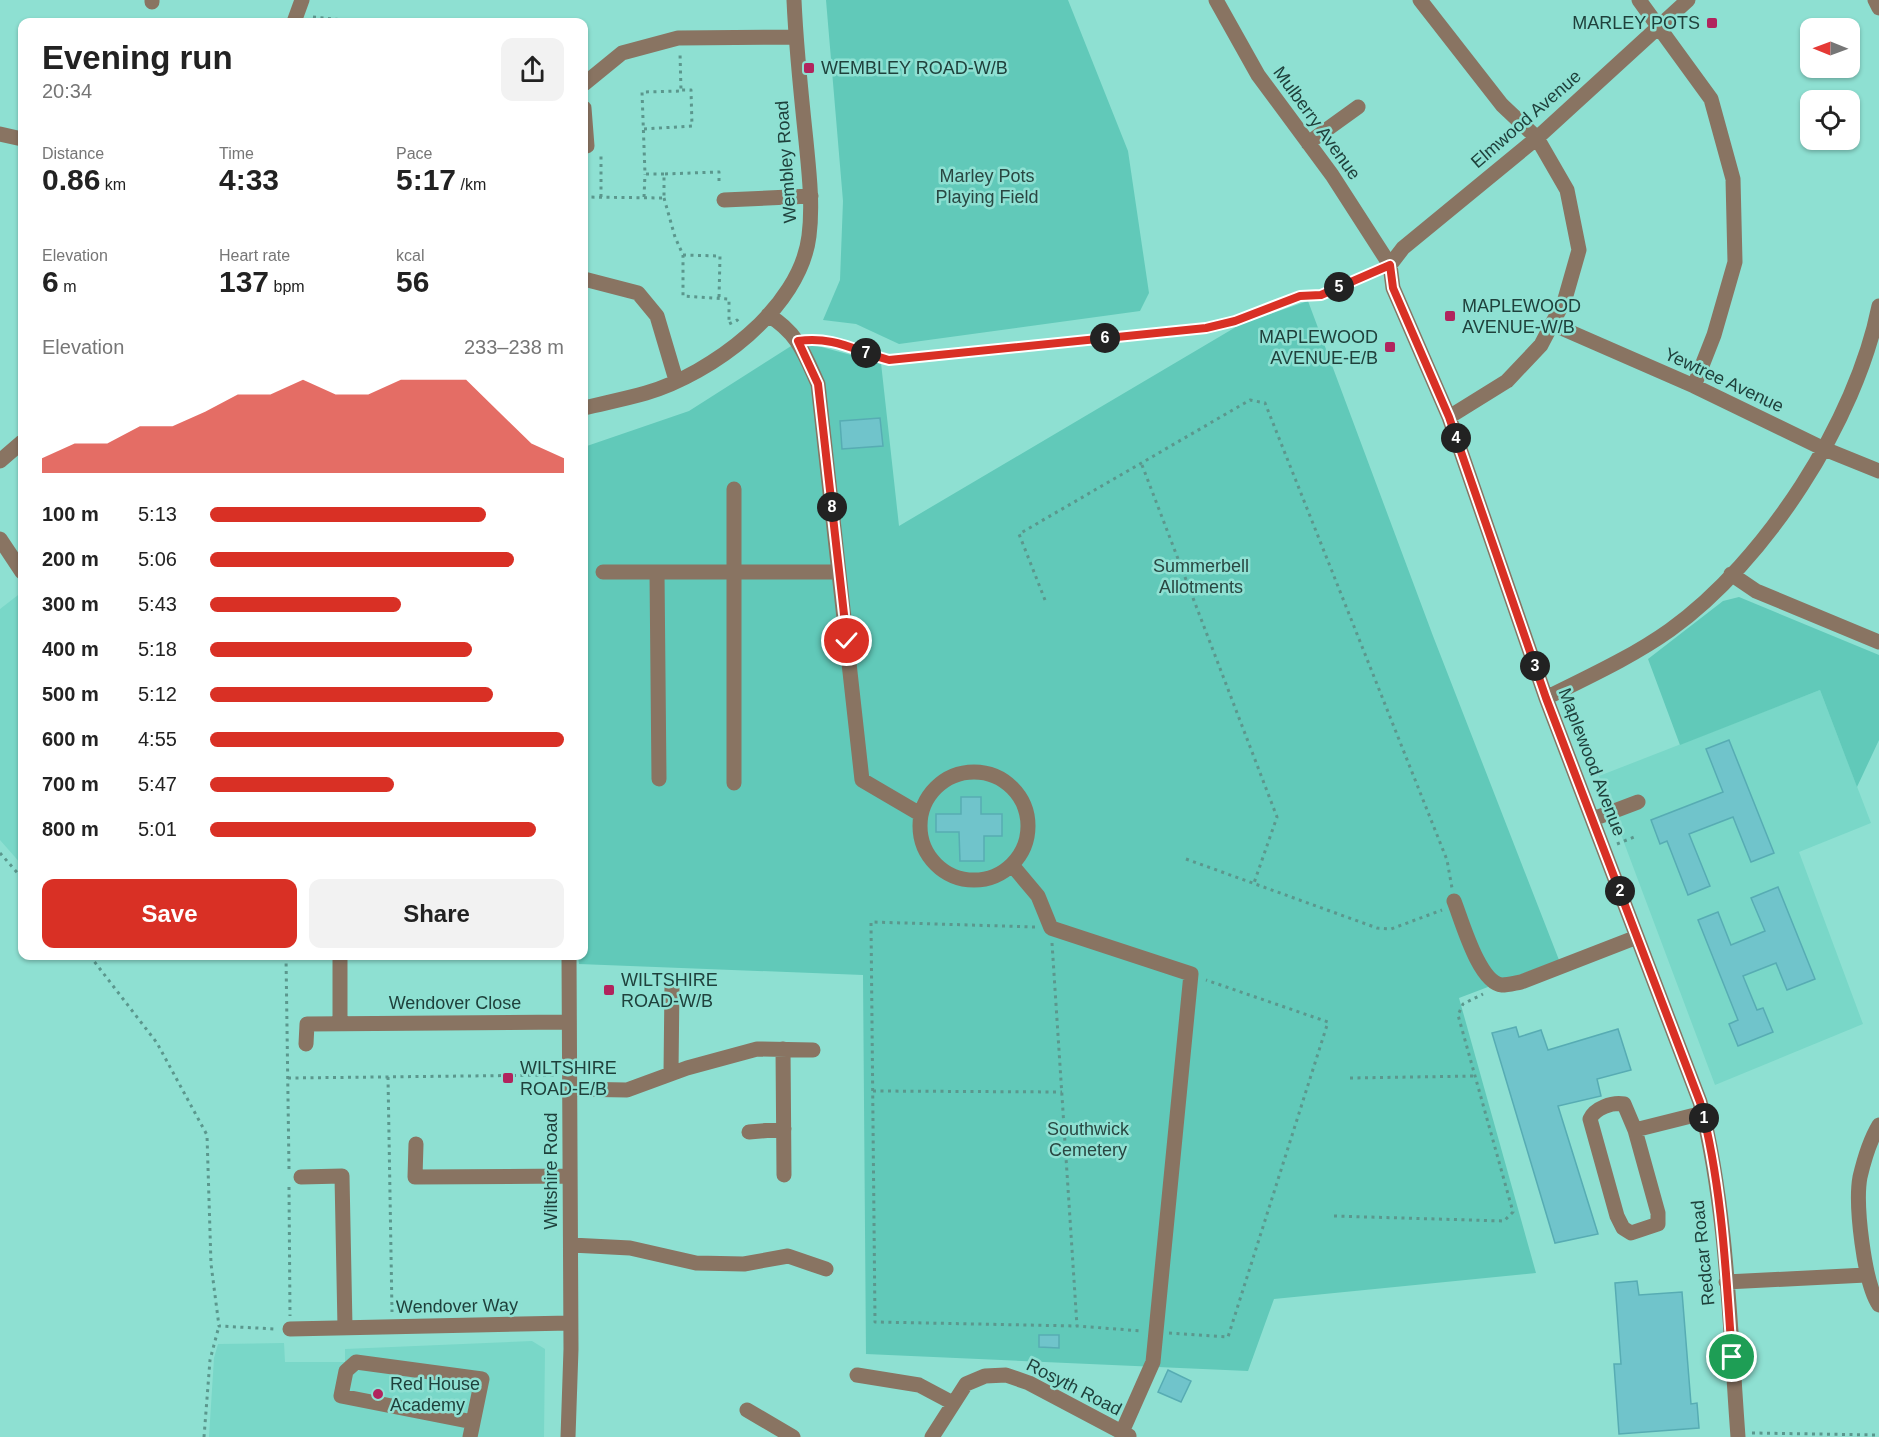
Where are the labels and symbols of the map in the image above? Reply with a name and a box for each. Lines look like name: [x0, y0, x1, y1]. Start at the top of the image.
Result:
place label: MARLEY POTS: [1572, 13, 1700, 33]
marker: MARLEY POTS: [1705, 16, 1719, 30]
north arrow: [1800, 18, 1860, 78]
place label: WEMBLEY ROAD-W/B: [821, 58, 1008, 78]
marker: WEMBLEY ROAD-W/B: [802, 61, 816, 75]
street label: Mulberry Avenue: [1269, 63, 1365, 183]
street label: Elmwood Avenue: [1467, 66, 1585, 172]
street label: Wembley Road: [772, 100, 800, 224]
park label: Marley Pots Playing Field: [935, 166, 1039, 207]
pin: 5: [1324, 272, 1354, 302]
place label: MAPLEWOOD AVENUE-W/B: [1462, 296, 1581, 337]
marker: MAPLEWOOD AVENUE-W/B: [1443, 309, 1457, 323]
pin: 6: [1090, 323, 1120, 353]
place label: MAPLEWOOD AVENUE-E/B: [1259, 327, 1378, 368]
pin: 7: [851, 338, 881, 368]
marker: MAPLEWOOD AVENUE-E/B: [1383, 340, 1397, 354]
street label: Yewtree Avenue: [1661, 344, 1787, 416]
pin: 4: [1441, 423, 1471, 453]
pin: 8: [817, 492, 847, 522]
park label: Summerbell Allotments: [1153, 556, 1249, 597]
pin: [821, 615, 872, 666]
pin: 3: [1520, 651, 1550, 681]
street label: Maplewood Avenue: [1555, 685, 1629, 839]
pin: 2: [1605, 876, 1635, 906]
place label: WILTSHIRE ROAD-W/B: [621, 970, 718, 1011]
marker: WILTSHIRE ROAD-W/B: [602, 983, 616, 997]
street label: Wendover Close: [389, 993, 521, 1013]
place label: WILTSHIRE ROAD-E/B: [520, 1058, 617, 1099]
marker: WILTSHIRE ROAD-E/B: [501, 1071, 515, 1085]
pin: 1: [1689, 1103, 1719, 1133]
street label: Wiltshire Road: [541, 1112, 561, 1230]
park label: Southwick Cemetery: [1047, 1119, 1130, 1160]
street label: Redcar Road: [1688, 1199, 1718, 1307]
street label: Wendover Way: [396, 1295, 518, 1317]
pin: [1706, 1331, 1757, 1382]
street label: Rosyth Road: [1023, 1354, 1125, 1420]
place label: Red House Academy: [390, 1374, 480, 1415]
marker: Red House Academy: [371, 1387, 385, 1401]

